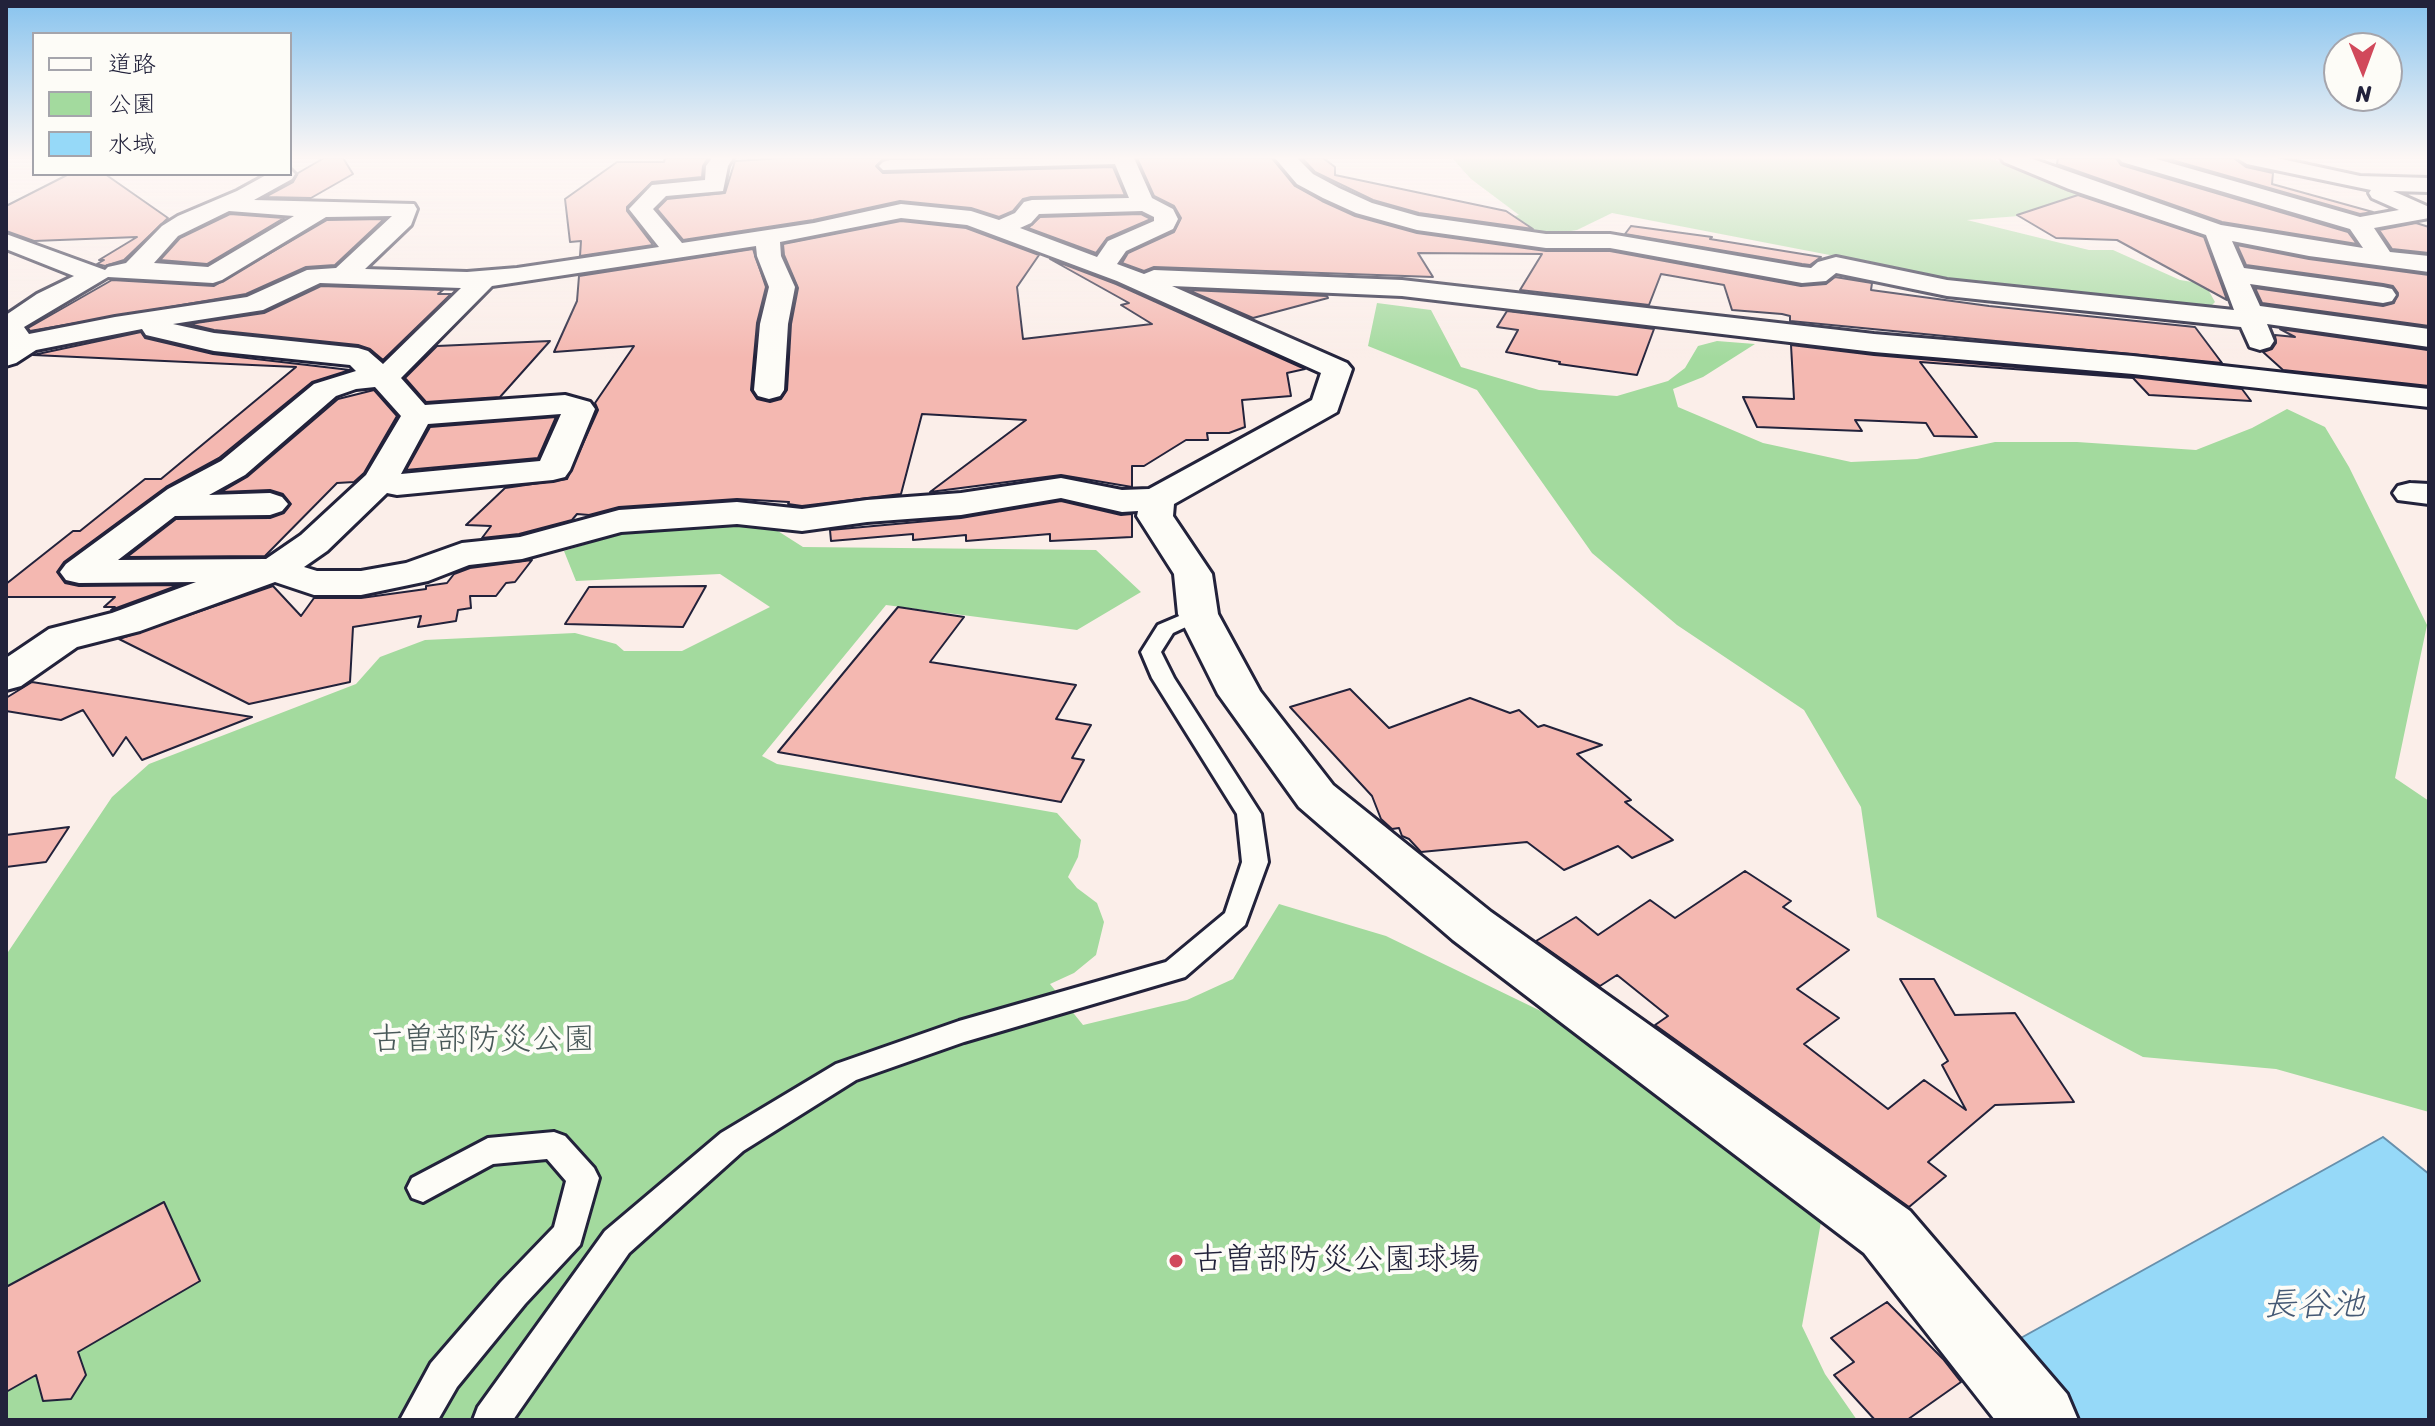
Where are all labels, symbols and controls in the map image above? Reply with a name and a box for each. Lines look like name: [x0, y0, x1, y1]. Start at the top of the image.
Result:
legend: [32, 32, 292, 176]
north arrow: [2323, 32, 2403, 112]
text: 道路: [108, 43, 156, 85]
text: N: [2355, 75, 2371, 114]
text: 公園: [108, 83, 156, 125]
text: 水域: [108, 123, 156, 165]
park label: 古曽部防災公園: [371, 1022, 595, 1060]
place label: 古曽部防災公園球場: [1192, 1242, 1480, 1280]
marker: 古曽部防災公園球場: [1167, 1252, 1185, 1270]
water label: 長谷池: [2263, 1286, 2365, 1326]

